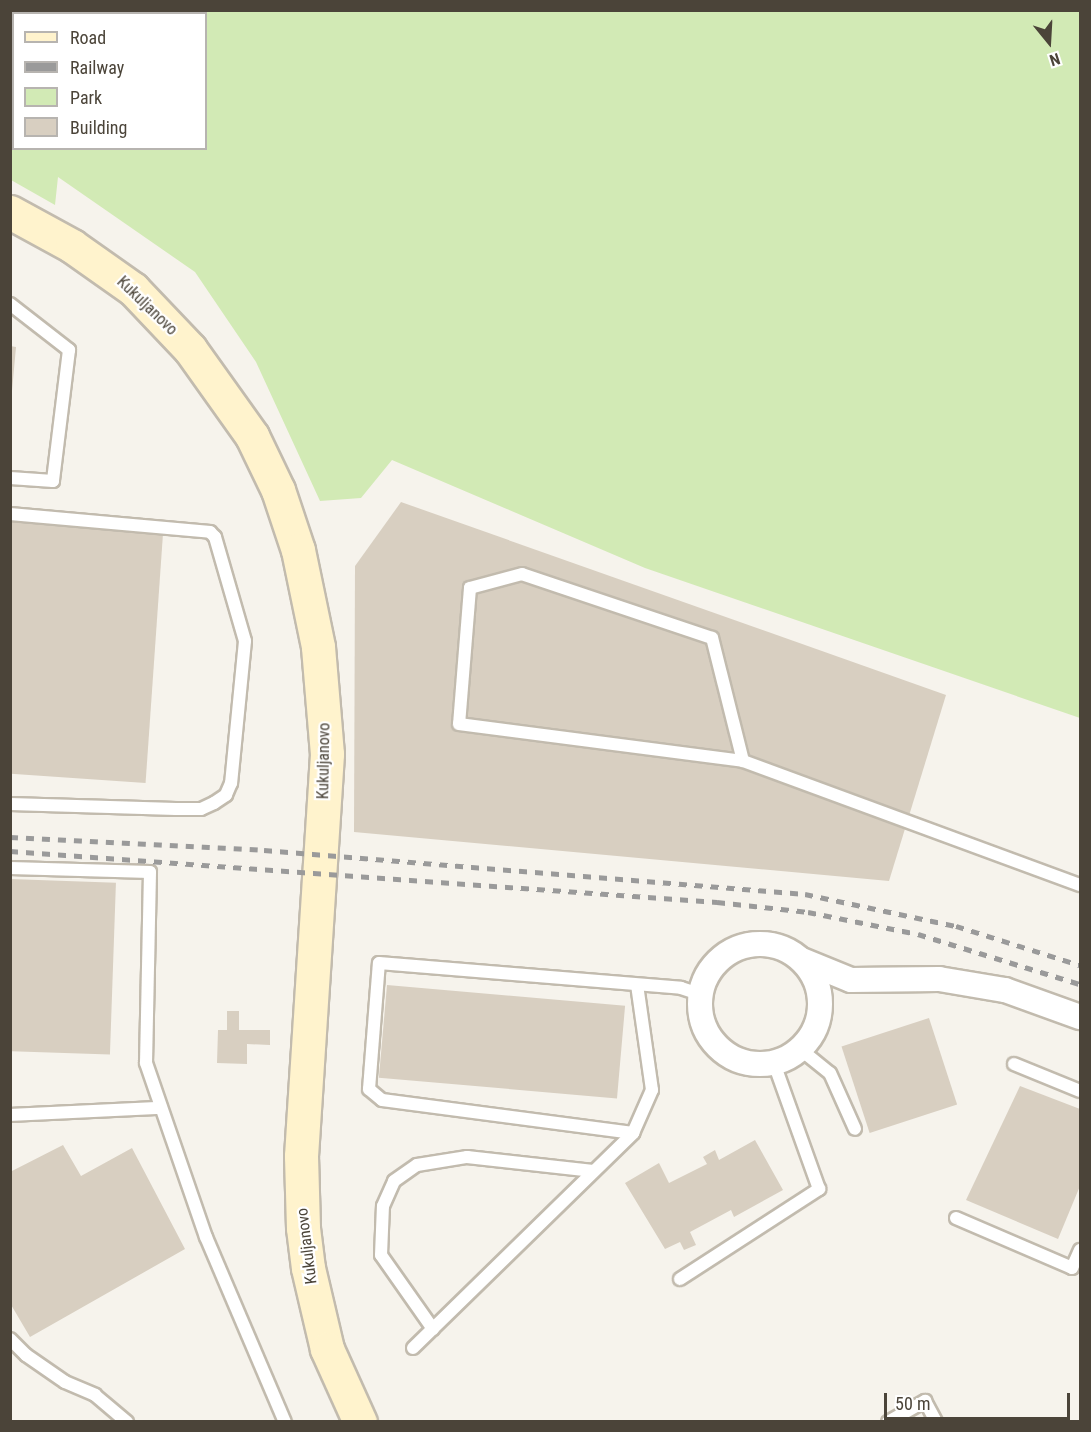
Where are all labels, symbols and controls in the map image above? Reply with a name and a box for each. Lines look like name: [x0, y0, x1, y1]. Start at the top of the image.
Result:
legend: [12, 12, 207, 150]
north arrow: [1019, 12, 1079, 72]
text: Road: [70, 27, 106, 48]
text: N: [1047, 49, 1062, 70]
text: Railway: [70, 57, 124, 78]
text: Park: [70, 87, 102, 108]
text: Building: [70, 117, 127, 138]
street label: Kukuljanovo: [113, 272, 181, 340]
street label: Kukuljanovo: [314, 723, 334, 799]
street label: Kukuljanovo: [293, 1207, 321, 1285]
scale bar: [887, 1381, 1073, 1419]
text: 50 m: [895, 1393, 930, 1414]

